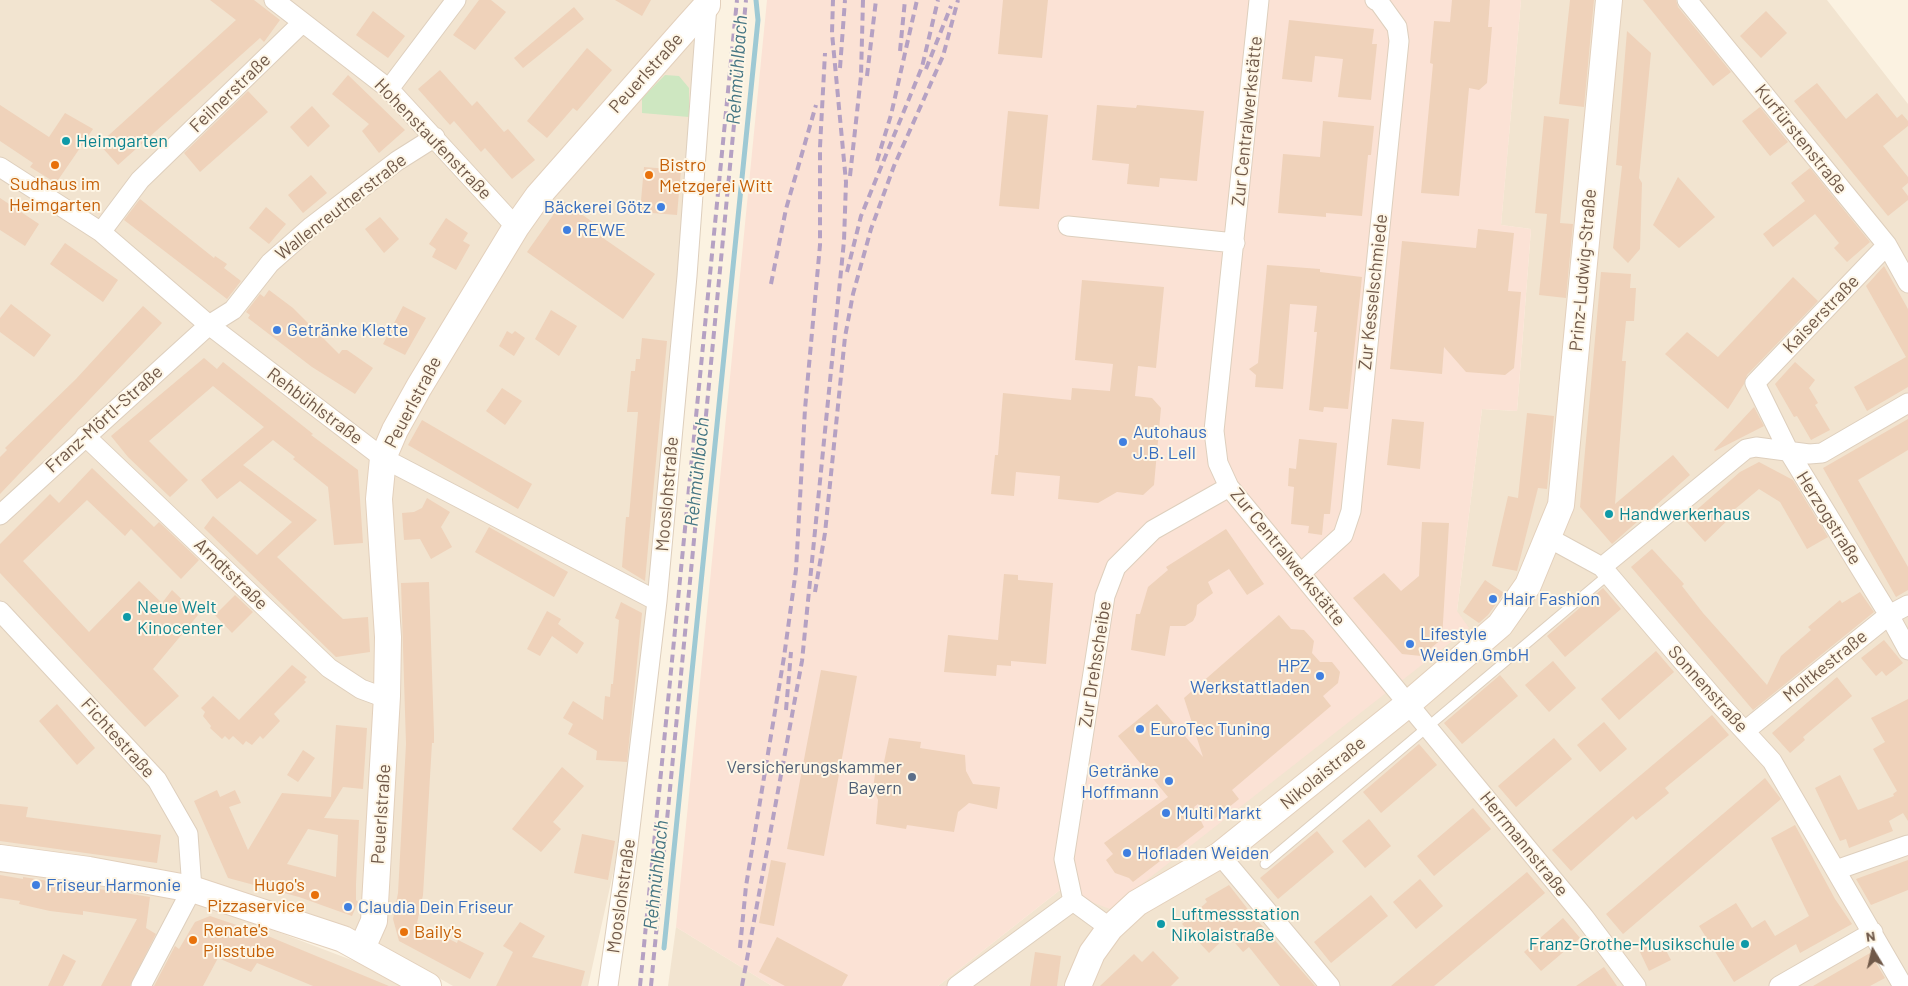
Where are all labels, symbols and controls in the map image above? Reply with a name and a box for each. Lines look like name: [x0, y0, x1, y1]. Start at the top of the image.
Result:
water label: Rehmühlbach: [722, 14, 752, 126]
street label: Peuerlstraße: [604, 28, 688, 118]
street label: Zur Centralwerkstätte: [1227, 35, 1267, 207]
street label: Feilnerstraße: [185, 49, 275, 137]
street label: Hohenstaufenstraße: [370, 74, 496, 204]
street label: Kurfürstenstraße: [1750, 80, 1852, 198]
place label: Heimgarten: [76, 130, 168, 152]
marker: Heimgarten: [60, 135, 72, 147]
street label: Wallenreutherstraße: [271, 149, 411, 265]
place label: Bistro Metzgerei Witt: [659, 154, 773, 196]
marker: Sudhaus im Heimgarten: [49, 159, 61, 171]
marker: Bistro Metzgerei Witt: [643, 169, 655, 181]
place label: Sudhaus im Heimgarten: [9, 173, 101, 215]
street label: Prinz-Ludwig-Straße: [1565, 188, 1601, 352]
place label: Bäckerei Götz: [544, 196, 651, 218]
marker: Bäckerei Götz: [655, 201, 667, 213]
street label: Zur Kesselschmiede: [1354, 213, 1392, 371]
place label: REWE: [577, 219, 626, 241]
marker: REWE: [561, 224, 573, 236]
street label: Kaiserstraße: [1778, 271, 1864, 357]
place label: Getränke Klette: [287, 319, 408, 341]
marker: Getränke Klette: [271, 324, 283, 336]
street label: Peuerlstraße: [380, 353, 446, 451]
street label: Franz-Mörtl-Straße: [41, 361, 167, 477]
street label: Rehbühlstraße: [263, 363, 367, 449]
water label: Rehmühlbach: [680, 416, 714, 528]
place label: Autohaus J.B. Lell: [1133, 421, 1207, 464]
street label: Mooslohstraße: [651, 436, 683, 552]
marker: Autohaus J.B. Lell: [1117, 436, 1129, 448]
street label: Herzogstraße: [1792, 467, 1866, 569]
street label: Zur Centralwerkstätte: [1226, 484, 1350, 630]
place label: Handwerkerhaus: [1619, 503, 1750, 525]
marker: Handwerkerhaus: [1603, 508, 1615, 520]
street label: Arndtstraße: [190, 534, 272, 614]
place label: Hair Fashion: [1503, 588, 1600, 610]
marker: Hair Fashion: [1487, 593, 1499, 605]
place label: Neue Welt Kinocenter: [137, 596, 223, 638]
street label: Zur Drehscheibe: [1074, 599, 1116, 729]
marker: Neue Welt Kinocenter: [121, 611, 133, 623]
place label: Lifestyle Weiden GmbH: [1420, 623, 1529, 666]
street label: Moltkestraße: [1779, 626, 1871, 706]
marker: Lifestyle Weiden GmbH: [1404, 638, 1416, 650]
street label: Sonnenstraße: [1663, 641, 1753, 737]
place label: HPZ Werkstattladen: [1190, 655, 1310, 698]
marker: HPZ Werkstattladen: [1314, 670, 1326, 682]
street label: Fichtestraße: [76, 694, 160, 782]
place label: EuroTec Tuning: [1150, 718, 1270, 740]
marker: EuroTec Tuning: [1134, 723, 1146, 735]
street label: Nikolaistraße: [1276, 732, 1370, 814]
place label: Versicherungskammer Bayern: [727, 756, 902, 799]
place label: Getränke Hoffmann: [1081, 760, 1159, 802]
street label: Peuerlstraße: [367, 763, 395, 865]
marker: Versicherungskammer Bayern: [906, 771, 918, 783]
marker: Getränke Hoffmann: [1163, 775, 1175, 787]
street label: Herrmannstraße: [1475, 787, 1573, 901]
place label: Multi Markt: [1176, 802, 1262, 824]
marker: Multi Markt: [1160, 807, 1172, 819]
water label: Rehmühlbach: [639, 819, 673, 931]
street label: Mooslohstraße: [602, 837, 640, 955]
place label: Hofladen Weiden: [1137, 842, 1269, 864]
marker: Hofladen Weiden: [1121, 847, 1133, 859]
place label: Friseur Harmonie: [46, 874, 181, 896]
place label: Hugo's Pizzaservice: [207, 874, 305, 916]
marker: Friseur Harmonie: [30, 879, 42, 891]
marker: Hugo's Pizzaservice: [309, 889, 321, 901]
place label: Claudia Dein Friseur: [358, 896, 513, 918]
marker: Claudia Dein Friseur: [342, 901, 354, 913]
place label: Luftmessstation Nikolaistraße: [1171, 903, 1300, 946]
marker: Luftmessstation Nikolaistraße: [1155, 918, 1167, 930]
place label: Renate's Pilsstube: [203, 919, 275, 962]
place label: Baily's: [414, 921, 462, 943]
marker: Baily's: [398, 926, 410, 938]
north arrow: [1848, 926, 1898, 976]
text: N: [1865, 927, 1877, 945]
place label: Franz-Grothe-Musikschule: [1529, 933, 1735, 955]
marker: Renate's Pilsstube: [187, 934, 199, 946]
marker: Franz-Grothe-Musikschule: [1739, 938, 1751, 950]

